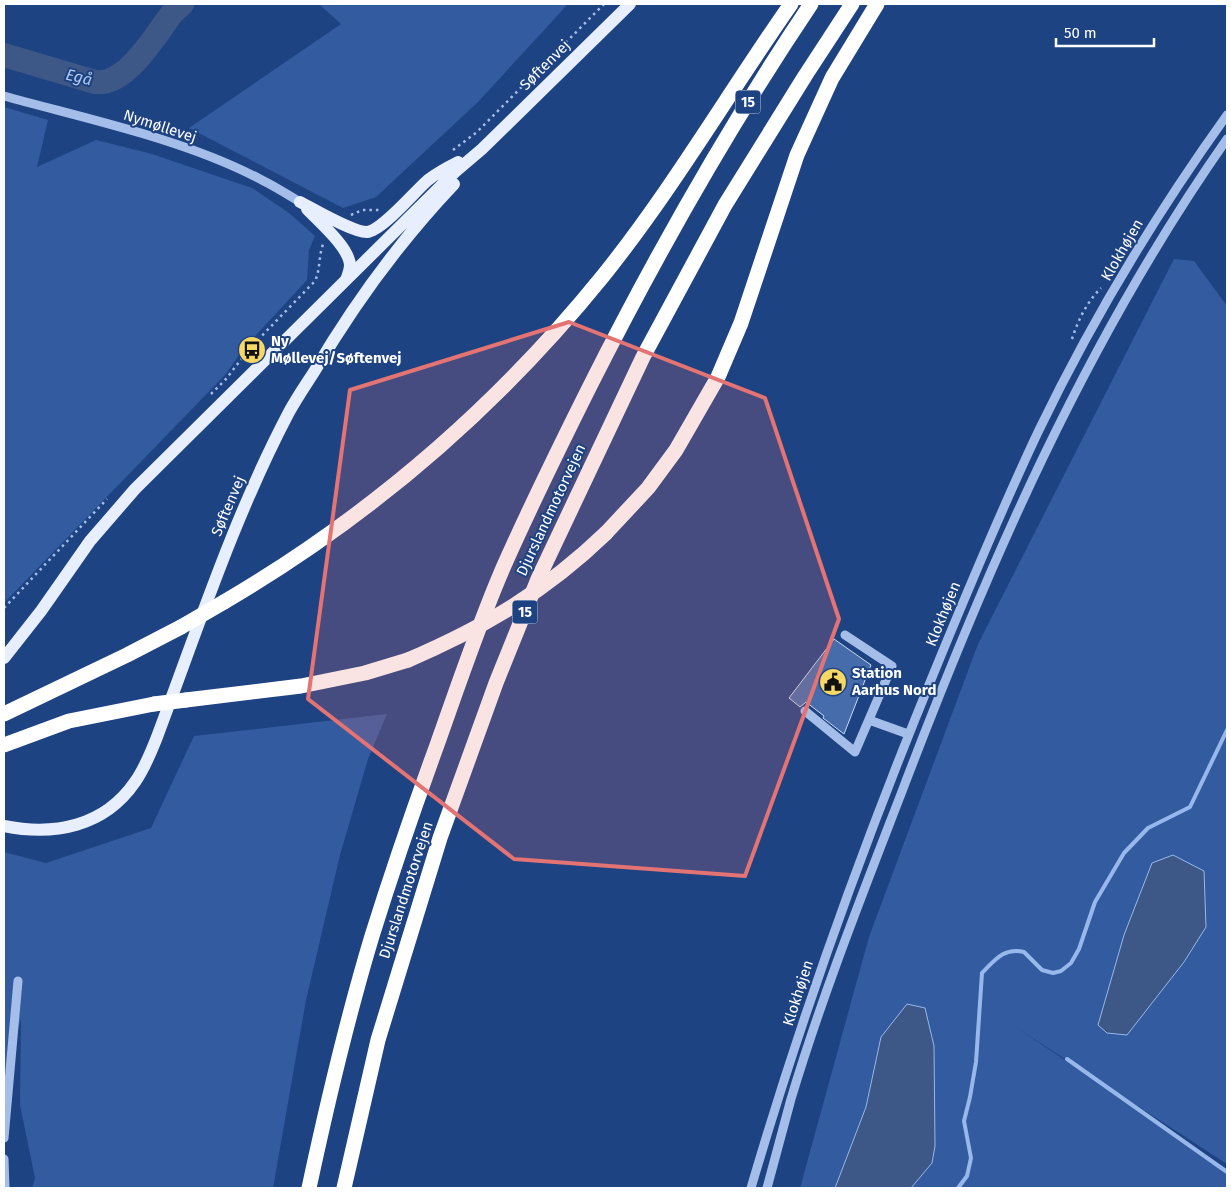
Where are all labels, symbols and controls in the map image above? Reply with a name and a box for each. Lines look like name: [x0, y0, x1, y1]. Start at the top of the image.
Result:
scale bar: [1056, 15, 1154, 47]
text: 50 m: [1064, 24, 1097, 42]
street label: Søftenvej: [516, 36, 574, 94]
water label: Egå: [64, 65, 94, 89]
road number: 15: [736, 90, 760, 114]
street label: Nymøllevej: [121, 106, 199, 146]
street label: Klokhøjen: [1097, 216, 1147, 284]
place label: Ny Møllevej/Søftenvej: [271, 332, 402, 367]
bus stop icon: Ny Møllevej/Søftenvej: [237, 335, 267, 365]
street label: Djurslandmotorvejen: [513, 441, 589, 579]
street label: Søftenvej: [207, 473, 249, 539]
street label: Klokhøjen: [922, 579, 964, 649]
road number: 15: [512, 600, 538, 624]
place label: Station Aarhus Nord: [851, 664, 936, 699]
public building icon: Station Aarhus Nord: [818, 667, 848, 697]
street label: Djurslandmotorvejen: [375, 819, 437, 961]
street label: Klokhøjen: [779, 958, 817, 1028]

